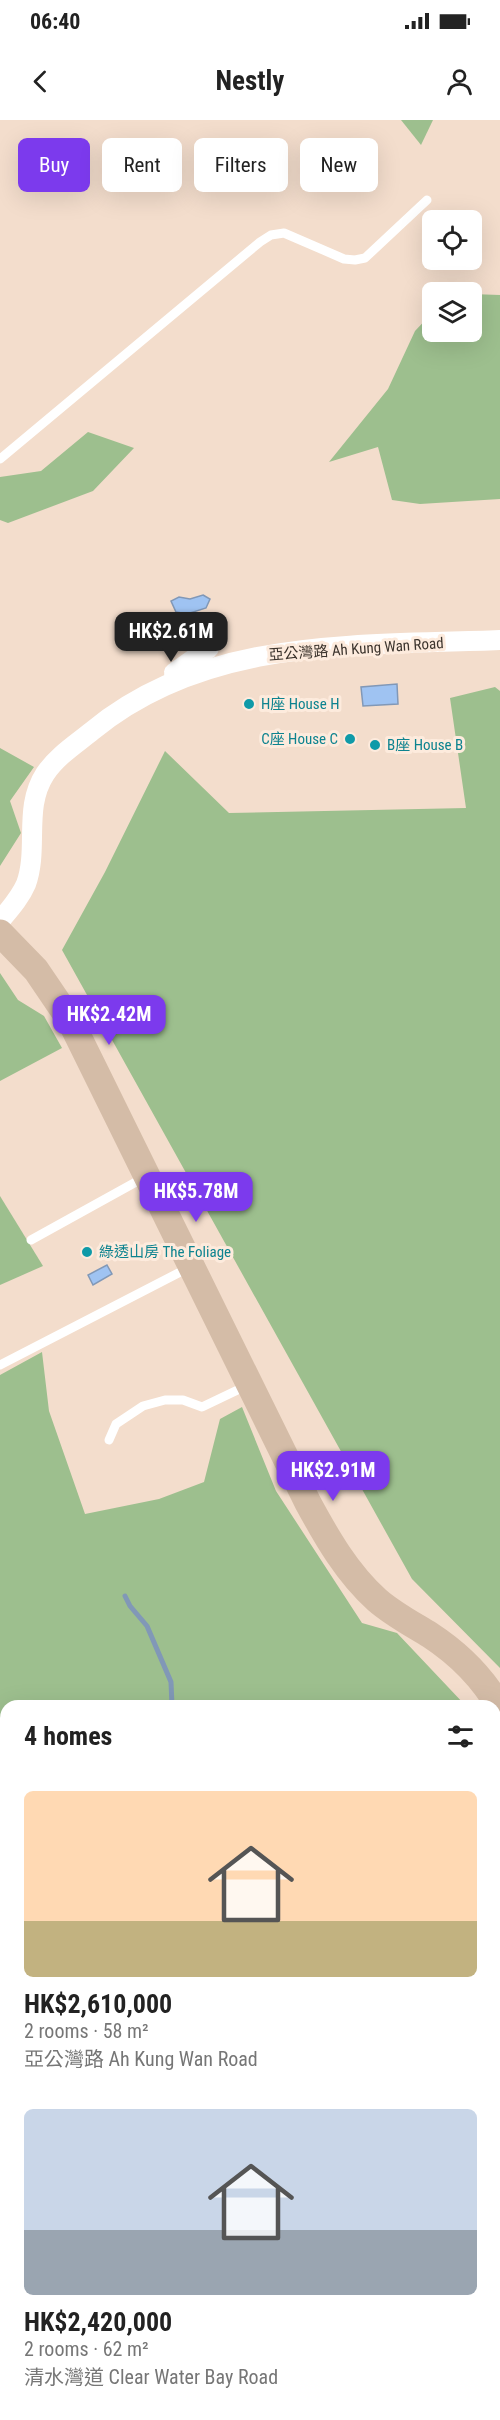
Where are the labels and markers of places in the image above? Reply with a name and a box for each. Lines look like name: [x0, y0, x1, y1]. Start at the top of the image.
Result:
pin: HK$2.61M: [109, 612, 233, 663]
place label: H座 House H: [261, 695, 339, 713]
marker: H座 House H: [242, 697, 256, 711]
place label: C座 House C: [261, 730, 338, 748]
marker: C座 House C: [343, 732, 357, 746]
place label: B座 House B: [387, 736, 463, 754]
marker: B座 House B: [368, 738, 382, 752]
pin: HK$2.42M: [47, 995, 171, 1046]
pin: HK$5.78M: [134, 1172, 258, 1223]
place label: 綠透山房 The Foliage: [99, 1243, 231, 1261]
marker: 綠透山房 The Foliage: [80, 1245, 94, 1259]
pin: HK$2.91M: [271, 1451, 395, 1502]

